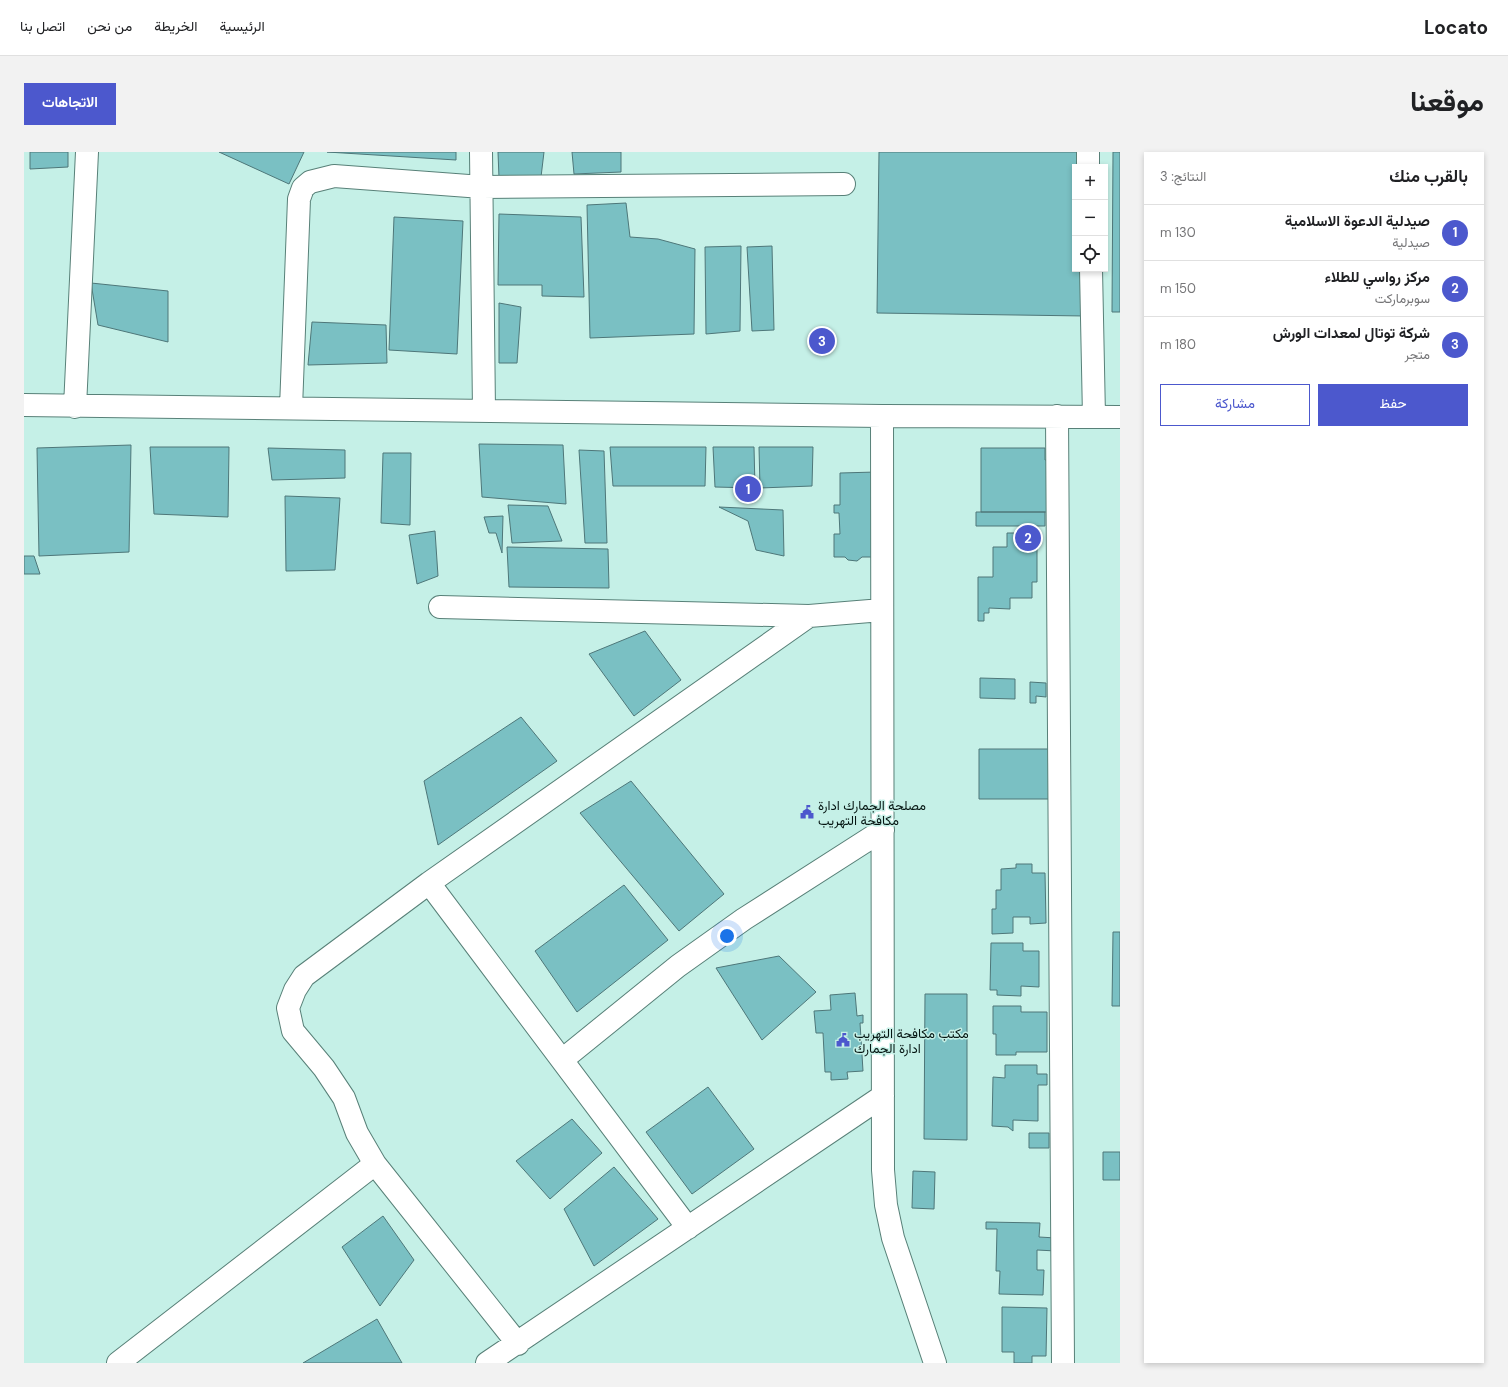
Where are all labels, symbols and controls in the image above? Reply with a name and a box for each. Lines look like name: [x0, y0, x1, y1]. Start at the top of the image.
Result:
text: Locato: [1424, 15, 1488, 40]
text: اتصل بنا: [20, 17, 65, 35]
text: من نحن: [87, 17, 132, 35]
text: الخريطة: [154, 17, 197, 35]
text: الرئيسية: [219, 17, 265, 35]
button: الاتجاهات: [24, 83, 116, 125]
text: موقعنا: [1410, 83, 1484, 120]
map controls: [1072, 164, 1108, 272]
button: +: [1072, 164, 1108, 200]
text: بالقرب منك: [1389, 165, 1468, 187]
text: النتائج: 3: [1160, 168, 1206, 185]
button: −: [1072, 200, 1108, 236]
text: صيدلية الدعوة الاسلامية: [1285, 211, 1430, 231]
text: 130 m: [1160, 224, 1196, 241]
text: 1: [1453, 224, 1457, 241]
text: صيدلية: [1392, 234, 1430, 251]
button: locate: [1072, 236, 1108, 272]
text: مركز رواسي للطلاء: [1325, 267, 1430, 287]
text: 150 m: [1160, 280, 1196, 297]
text: 2: [1451, 280, 1459, 297]
text: سوبرماركت: [1375, 290, 1430, 307]
text: شركة توتال لمعدات الورش: [1273, 323, 1430, 343]
pin: 3: [809, 326, 835, 356]
text: 180 m: [1160, 336, 1196, 353]
text: 3: [1451, 336, 1459, 353]
text: متجر: [1405, 346, 1430, 363]
button: مشاركة: [1160, 384, 1310, 426]
button: حفظ: [1318, 384, 1468, 426]
pin: 1: [735, 474, 761, 504]
pin: 2: [1015, 523, 1041, 553]
place label: مصلحة الجمارك ادارة مكافحة التهريب: [818, 797, 926, 829]
public building icon: مصلحة الجمارك ادارة مكافحة التهريب: [799, 804, 815, 820]
your location: [717, 926, 737, 946]
place label: مكتب مكافحة التهريب ادارة الجمارك: [854, 1025, 969, 1057]
public building icon: مكتب مكافحة التهريب ادارة الجمارك: [835, 1032, 851, 1048]

